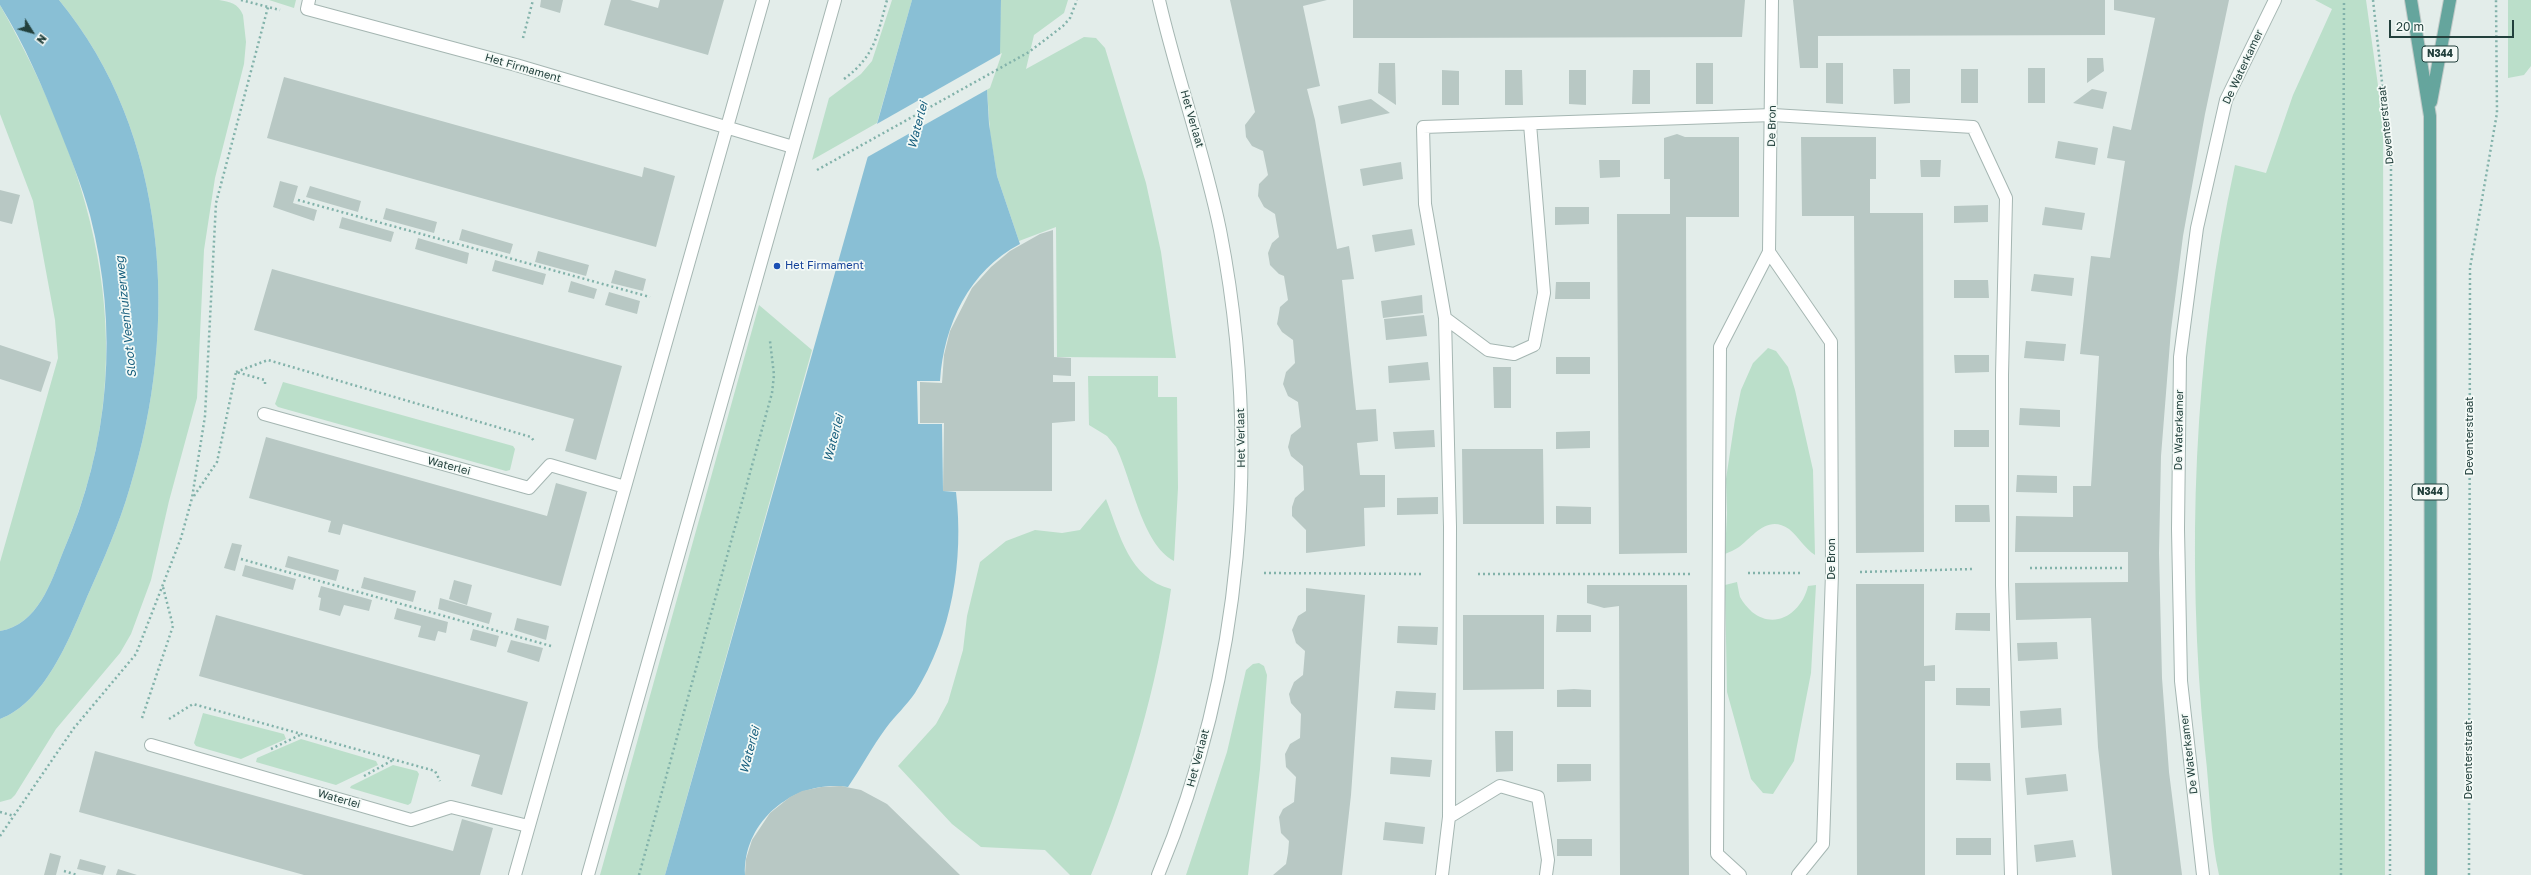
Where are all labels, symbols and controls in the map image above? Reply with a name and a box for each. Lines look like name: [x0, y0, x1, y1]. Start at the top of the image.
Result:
north arrow: [12, 12, 52, 52]
scale bar: [2391, 12, 2516, 38]
text: 20 m: [2396, 19, 2424, 34]
street label: De Waterkamer: [2220, 28, 2266, 106]
text: N: [34, 32, 50, 47]
road number: N344: [2422, 46, 2458, 62]
street label: Het Firmament: [483, 51, 563, 85]
street label: Deventerstraat: [2375, 85, 2397, 165]
street label: Het Verlaat: [1177, 89, 1207, 149]
water label: Waterlei: [905, 100, 931, 150]
street label: De Bron: [1765, 105, 1779, 147]
water label: Sloot Veenhuizerweg: [112, 256, 140, 378]
place label: Het Firmament: [785, 259, 864, 273]
marker: Het Firmament: [772, 261, 782, 271]
street label: De Waterkamer: [2172, 389, 2186, 471]
street label: Deventerstraat: [2463, 396, 2477, 476]
street label: Het Verlaat: [1234, 408, 1248, 468]
water label: Waterlei: [821, 413, 847, 463]
street label: Waterlei: [426, 454, 472, 478]
road number: N344: [2412, 484, 2448, 500]
street label: De Bron: [1825, 538, 1839, 580]
street label: De Waterkamer: [2178, 713, 2200, 795]
street label: Deventerstraat: [2462, 720, 2476, 800]
water label: Waterlei: [737, 725, 763, 775]
street label: Het Verlaat: [1184, 728, 1212, 788]
street label: Waterlei: [316, 787, 362, 811]

